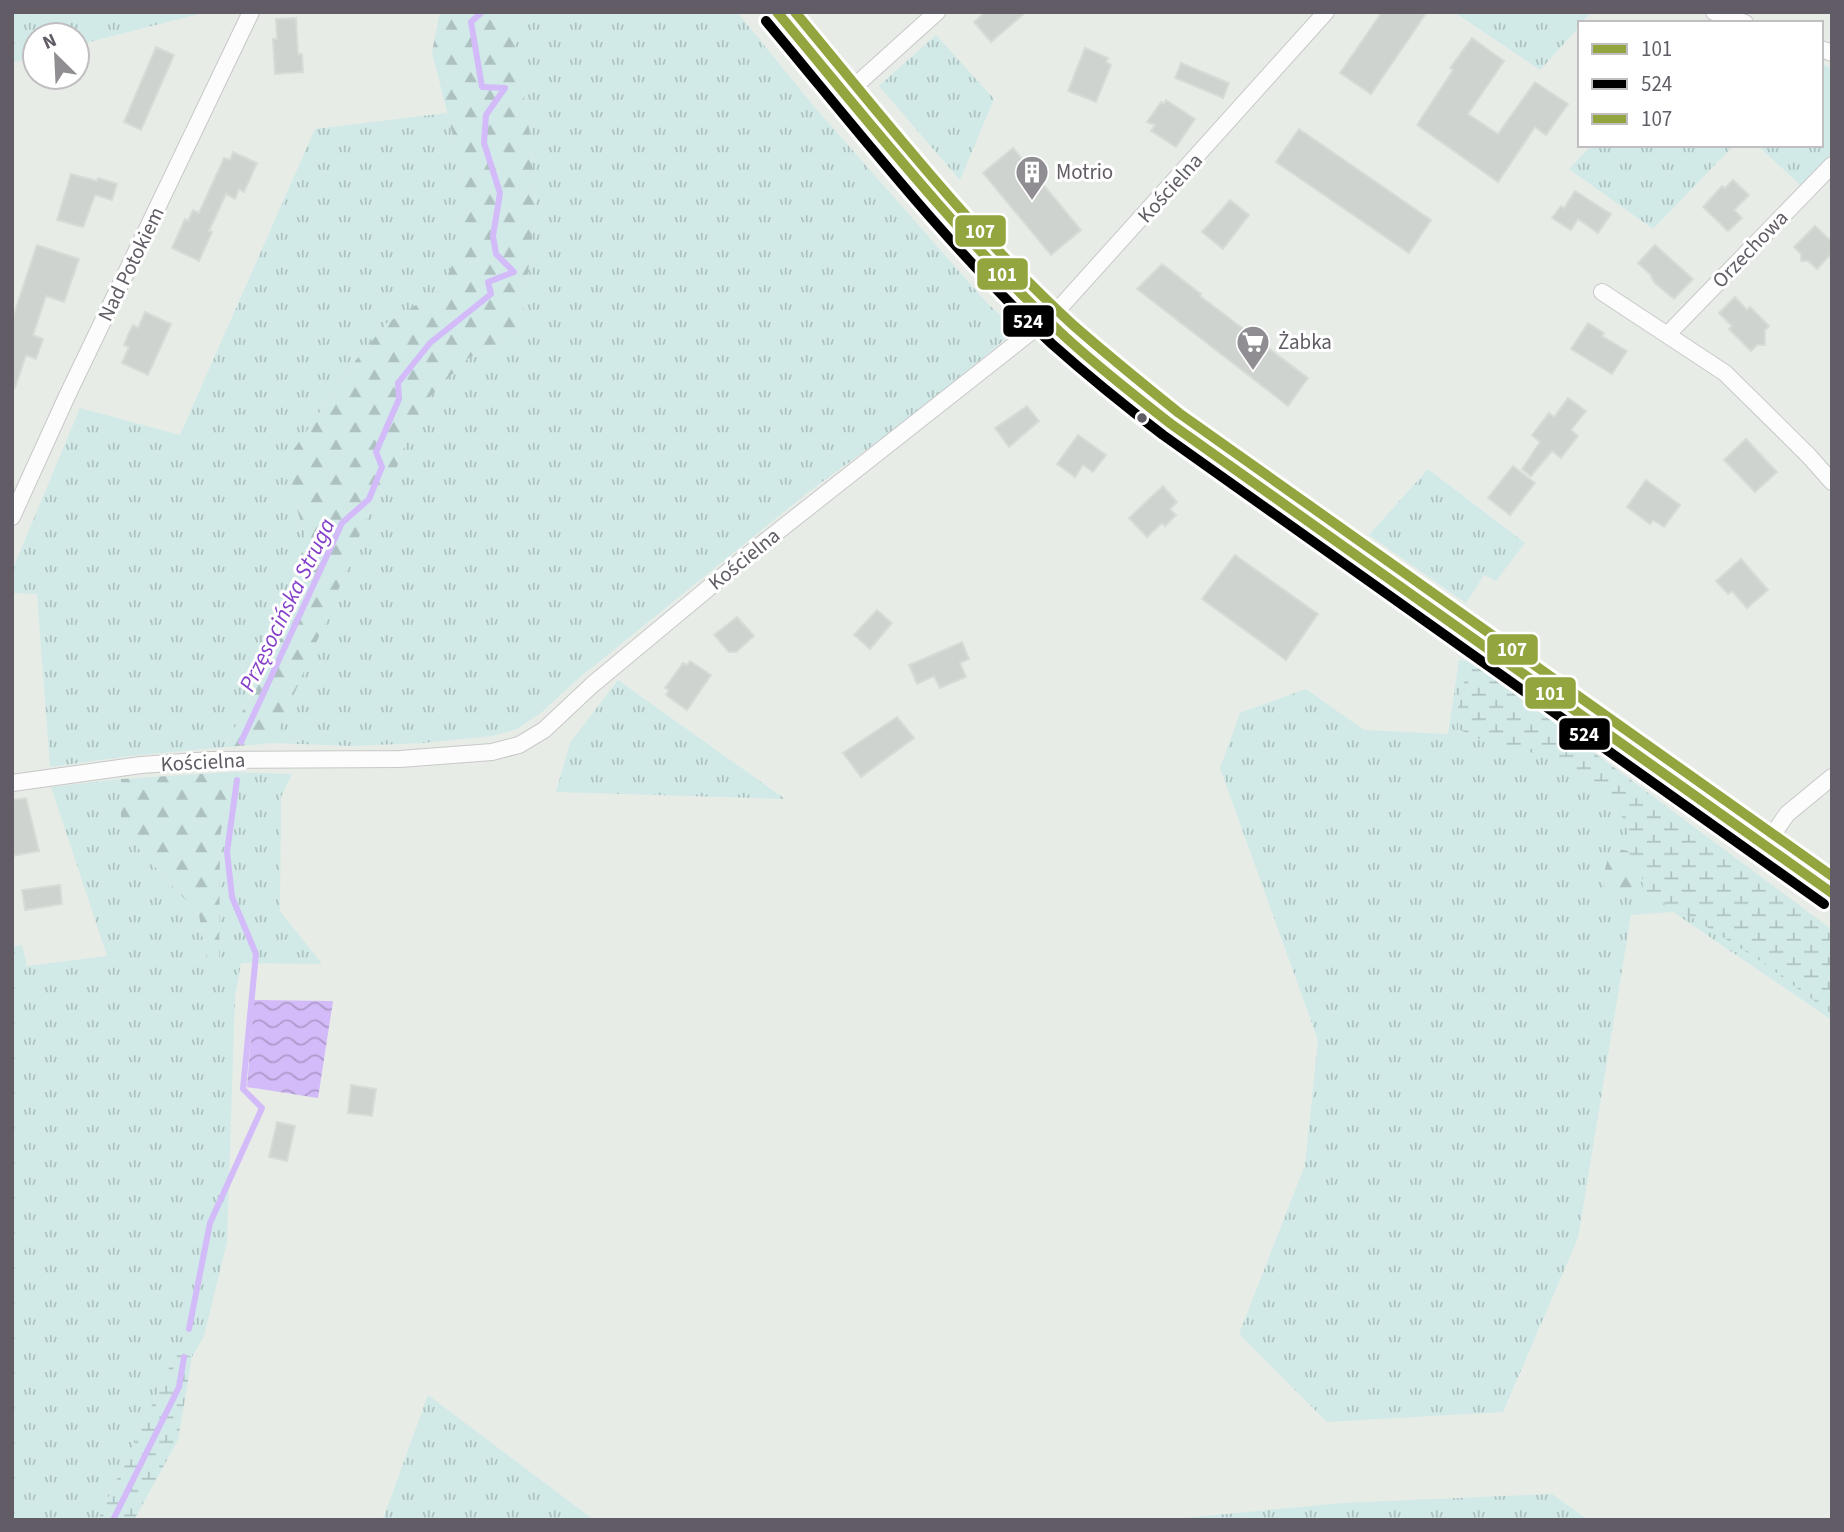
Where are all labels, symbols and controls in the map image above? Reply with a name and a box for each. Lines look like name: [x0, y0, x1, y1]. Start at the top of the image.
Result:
north arrow: [21, 21, 91, 91]
legend: [1578, 21, 1823, 147]
text: N: [38, 27, 61, 57]
text: 101: [1641, 34, 1672, 64]
text: 524: [1641, 69, 1672, 99]
text: 107: [1641, 104, 1672, 134]
street label: Kościelna: [1131, 146, 1209, 230]
building icon: Motrio: [1013, 153, 1051, 202]
place label: Motrio: [1056, 157, 1113, 187]
street label: Nad Potokiem: [90, 202, 172, 326]
street label: Orzechowa: [1705, 203, 1795, 295]
line badge: 107: [954, 214, 1007, 248]
text: 107: [965, 219, 995, 246]
line badge: 101: [976, 257, 1029, 291]
text: 101: [987, 262, 1017, 289]
line badge: 524: [1002, 304, 1055, 338]
text: 524: [1013, 309, 1043, 336]
supermarket icon: Żabka: [1234, 323, 1272, 372]
place label: Żabka: [1278, 327, 1332, 357]
unlabelled marker: [1135, 411, 1149, 425]
water label: Przęsocińska Struga: [231, 513, 343, 697]
street label: Kościelna: [702, 521, 786, 597]
line badge: 107: [1486, 633, 1539, 666]
text: 107: [1497, 637, 1527, 664]
line badge: 101: [1524, 676, 1577, 710]
text: 101: [1535, 681, 1565, 708]
line badge: 524: [1558, 717, 1611, 751]
text: 524: [1569, 722, 1599, 749]
street label: Kościelna: [160, 745, 246, 779]

